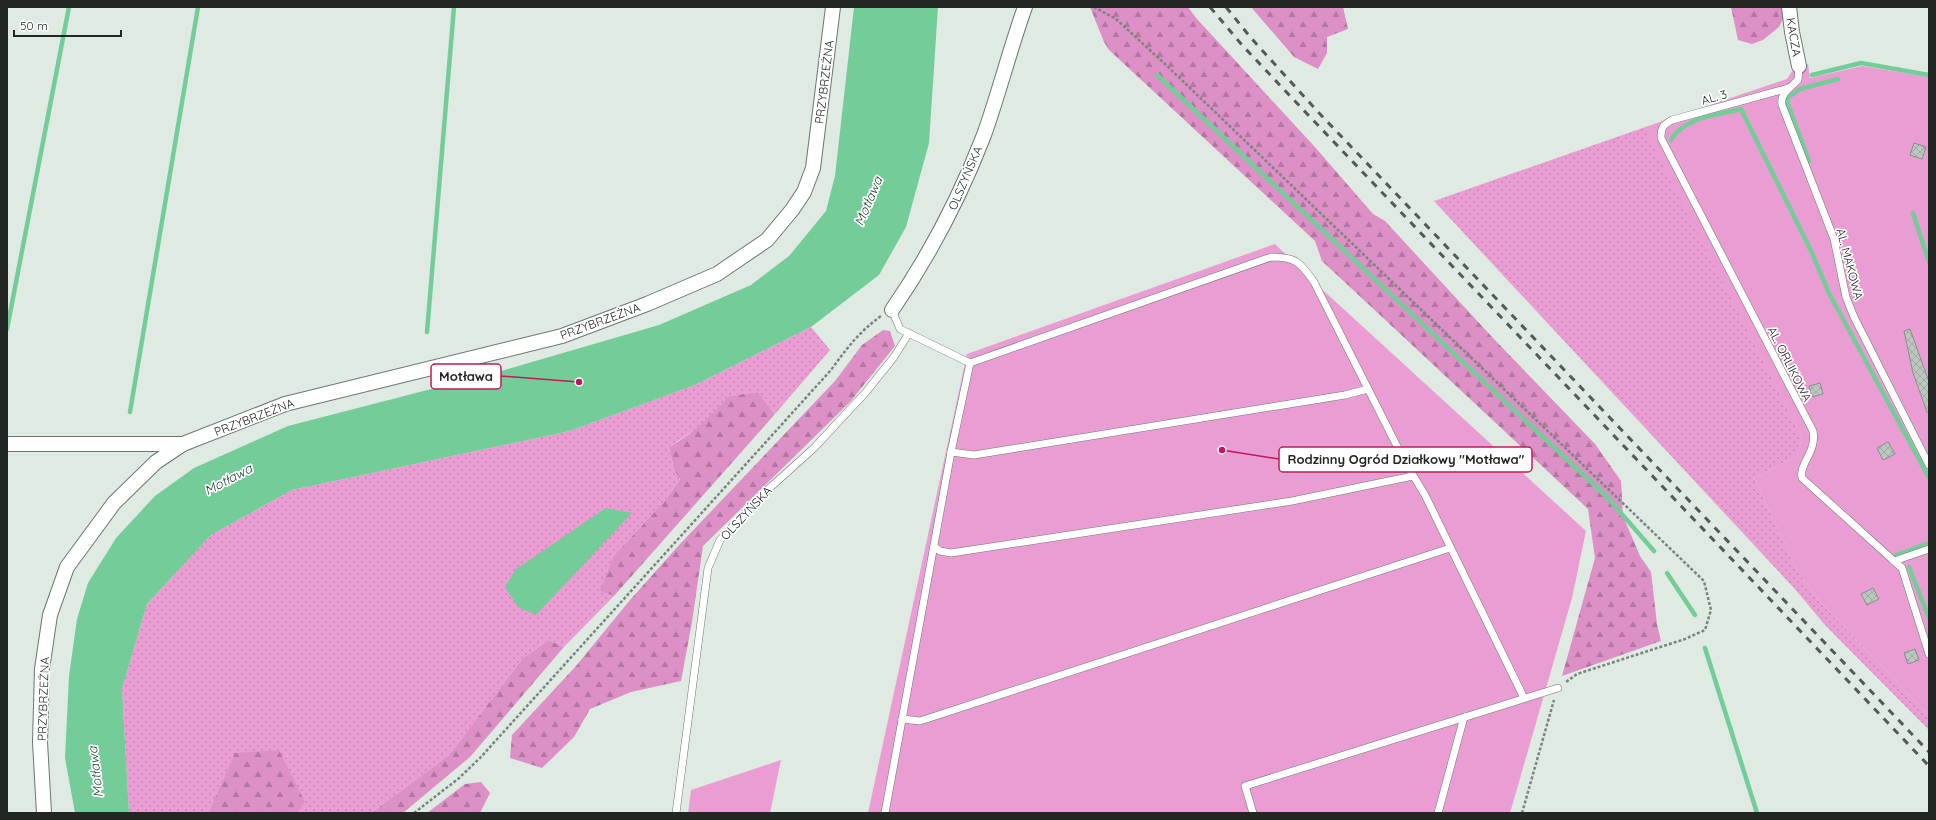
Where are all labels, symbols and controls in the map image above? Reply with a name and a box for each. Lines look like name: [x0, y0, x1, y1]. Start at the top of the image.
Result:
scale bar: [14, 12, 121, 38]
street label: KACZA: [1783, 16, 1805, 58]
text: 50 m: [20, 18, 48, 33]
street label: PRZYBRZEŻNA: [811, 39, 837, 125]
street label: AL. 3: [1699, 86, 1729, 108]
street label: OLSZYŃSKA: [945, 144, 985, 212]
water label: Motława: [851, 173, 886, 228]
street label: AL. MAKOWA: [1833, 227, 1867, 302]
street label: PRZYBRZEŻNA: [558, 299, 642, 342]
street label: AL. ORLIKOWA: [1765, 324, 1815, 404]
callout: Motława: [431, 364, 501, 389]
text: Motława: [439, 368, 493, 384]
street label: PRZYBRZEŻNA: [212, 395, 296, 439]
callout: Rodzinny Ogród Działkowy "Motława": [1279, 447, 1532, 472]
text: Rodzinny Ogród Działkowy "Motława": [1288, 451, 1525, 467]
water label: Motława: [201, 459, 255, 498]
street label: OLSZYŃSKA: [717, 483, 775, 543]
street label: PRZYBRZEŻNA: [34, 656, 52, 741]
water label: Motława: [84, 744, 106, 799]

